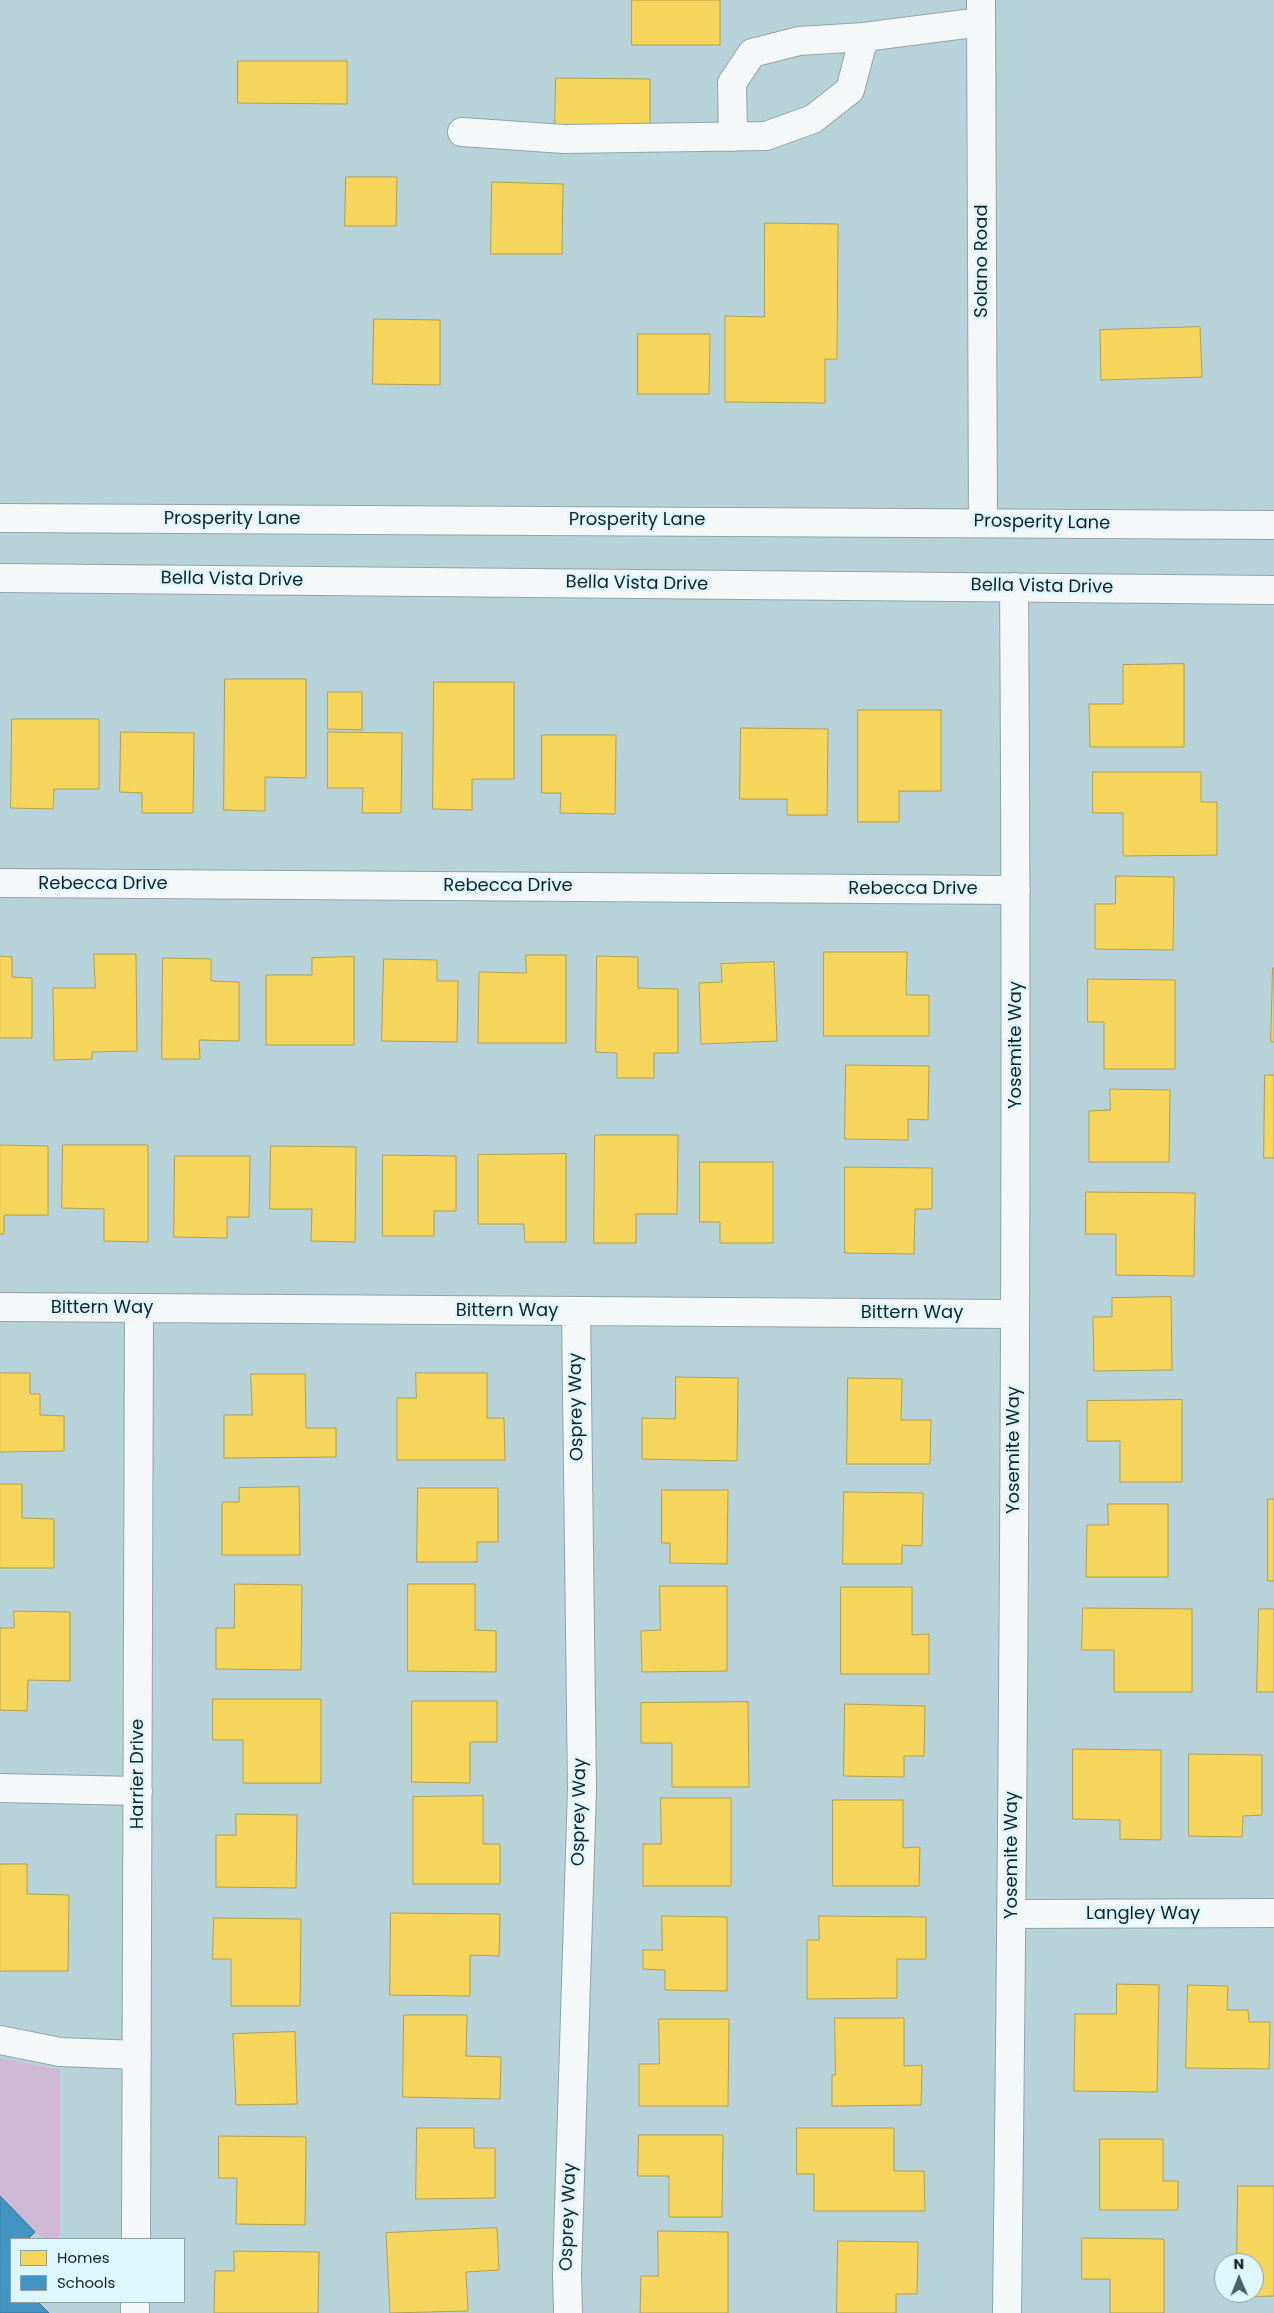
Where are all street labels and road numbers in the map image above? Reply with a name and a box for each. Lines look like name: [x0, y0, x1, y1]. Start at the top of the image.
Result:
street label: Solano Road: [971, 204, 993, 318]
street label: Prosperity Lane: [164, 508, 300, 530]
street label: Prosperity Lane: [569, 509, 705, 531]
street label: Prosperity Lane: [974, 511, 1110, 535]
street label: Bella Vista Drive: [160, 568, 304, 592]
street label: Bella Vista Drive: [565, 572, 709, 596]
street label: Bella Vista Drive: [970, 575, 1114, 599]
street label: Rebecca Drive: [38, 873, 168, 895]
street label: Rebecca Drive: [443, 875, 573, 897]
street label: Rebecca Drive: [848, 878, 978, 900]
street label: Yosemite Way: [1005, 981, 1027, 1109]
street label: Bittern Way: [51, 1297, 153, 1319]
street label: Bittern Way: [456, 1300, 558, 1322]
street label: Bittern Way: [861, 1302, 963, 1324]
street label: Osprey Way: [565, 1353, 589, 1461]
street label: Yosemite Way: [1003, 1386, 1025, 1514]
street label: Harrier Drive: [127, 1719, 149, 1829]
street label: Osprey Way: [568, 1758, 592, 1866]
street label: Yosemite Way: [1001, 1791, 1023, 1919]
street label: Langley Way: [1086, 1903, 1200, 1925]
street label: Osprey Way: [556, 2162, 582, 2272]

